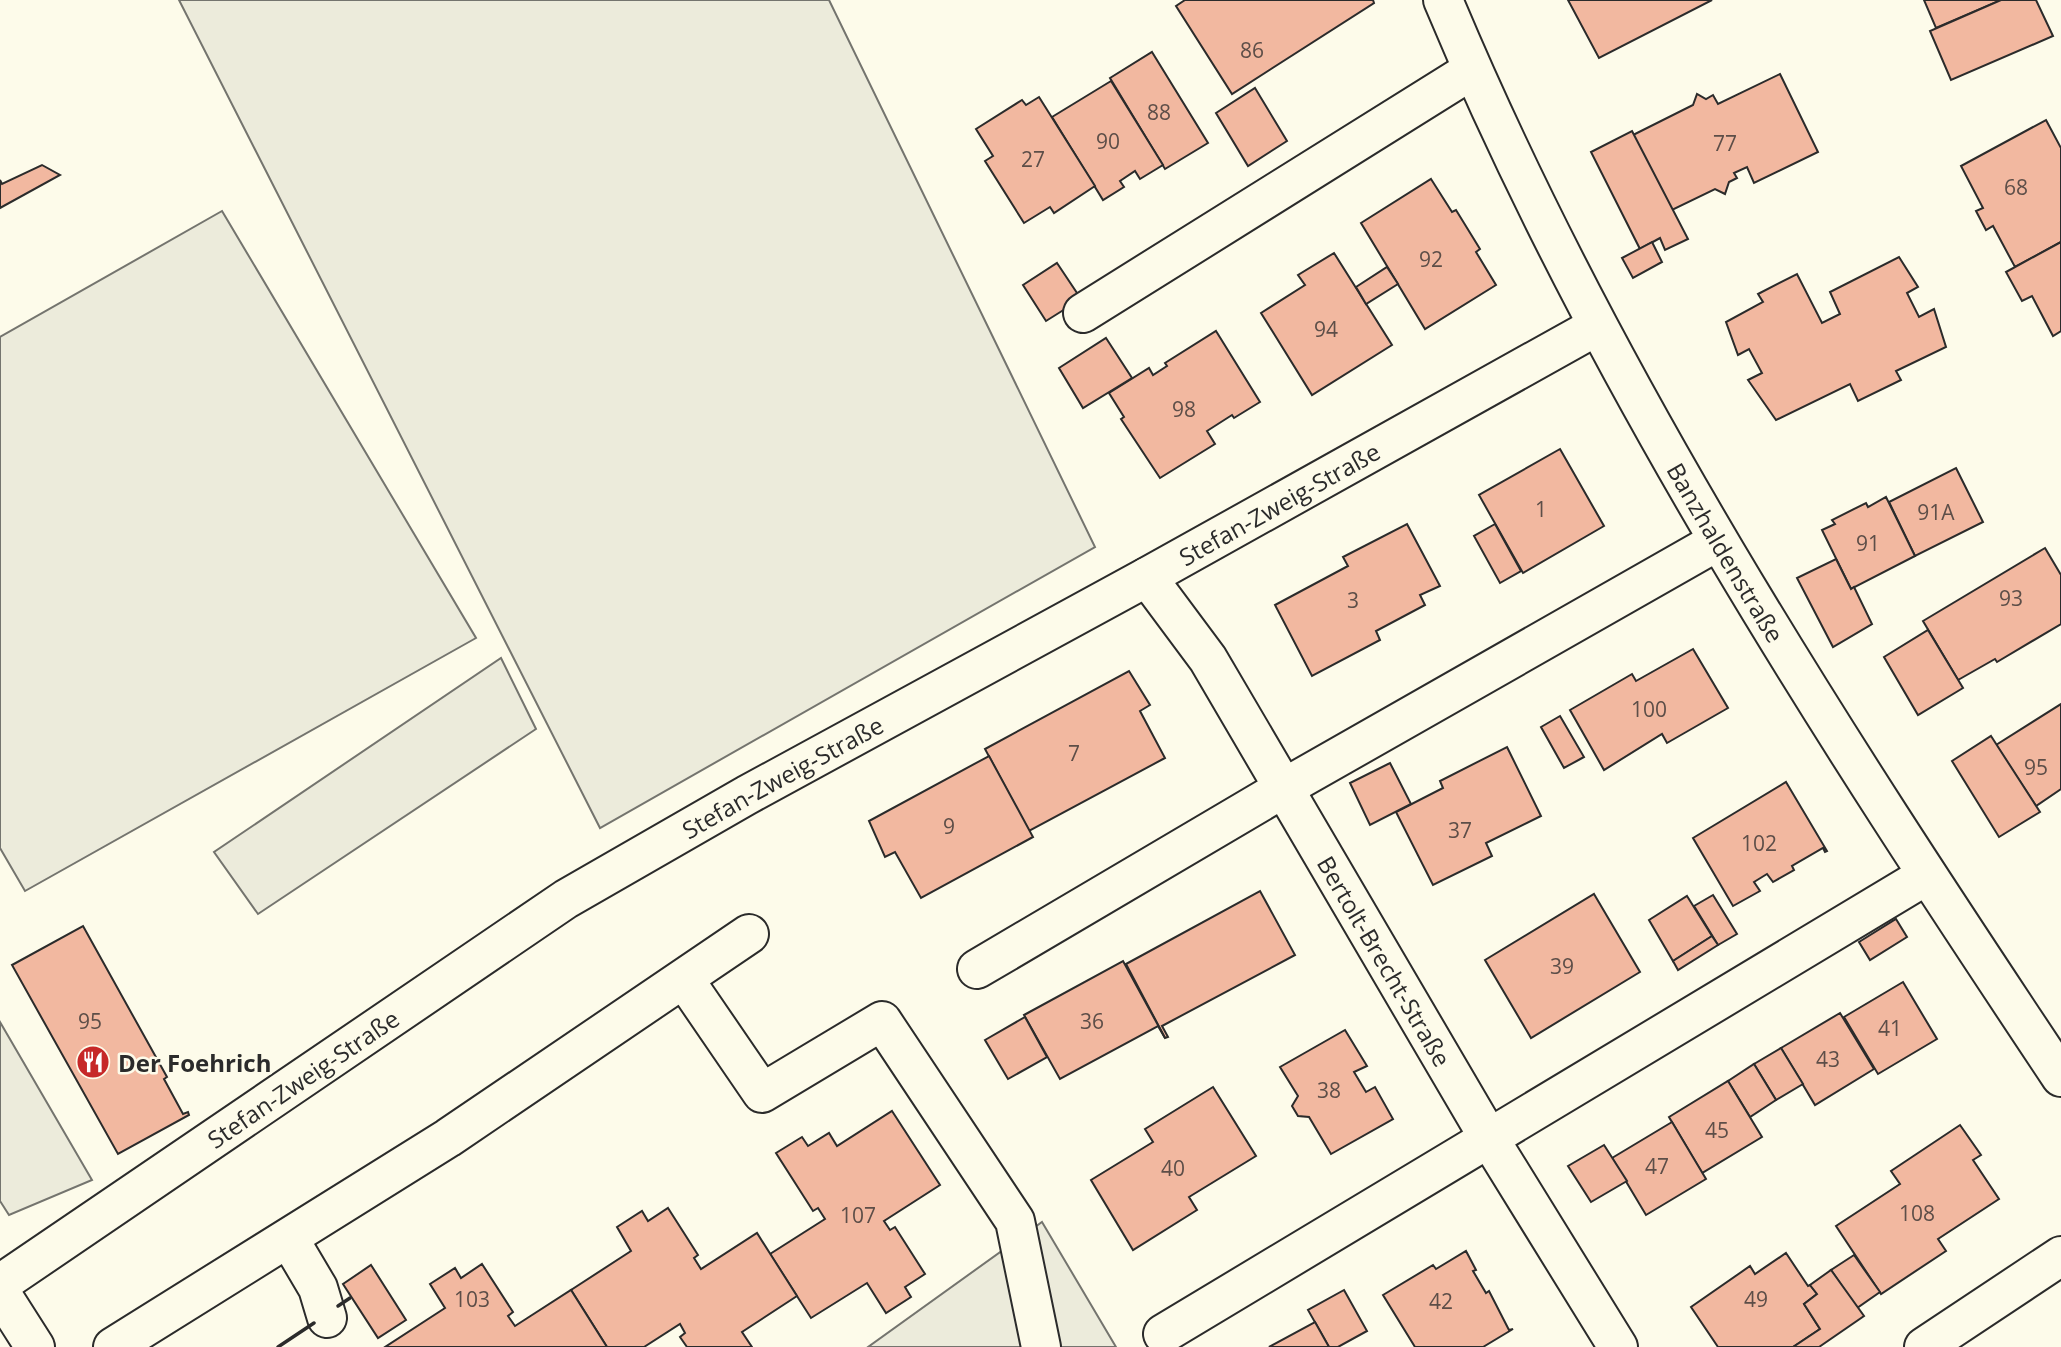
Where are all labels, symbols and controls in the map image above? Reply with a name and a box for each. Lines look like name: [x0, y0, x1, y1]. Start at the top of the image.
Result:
house number: 86: [1240, 36, 1264, 64]
house number: 88: [1147, 98, 1171, 126]
house number: 90: [1096, 127, 1120, 155]
house number: 77: [1713, 129, 1737, 157]
house number: 27: [1021, 145, 1045, 173]
house number: 68: [2004, 173, 2028, 201]
house number: 92: [1419, 245, 1443, 273]
house number: 94: [1314, 315, 1338, 343]
house number: 98: [1172, 395, 1196, 423]
street label: Stefan-Zweig-Straße: [1173, 434, 1385, 573]
street label: Banzhaldenstraße: [1660, 456, 1792, 648]
house number: 1: [1535, 495, 1547, 523]
house number: 91A: [1917, 498, 1955, 526]
house number: 91: [1856, 529, 1880, 557]
house number: 93: [1999, 584, 2023, 612]
house number: 3: [1347, 586, 1359, 614]
house number: 100: [1631, 695, 1667, 723]
street label: Stefan-Zweig-Straße: [676, 708, 889, 846]
house number: 7: [1068, 739, 1080, 767]
house number: 95: [2024, 753, 2048, 781]
house number: 9: [943, 812, 955, 840]
house number: 37: [1448, 816, 1472, 844]
house number: 102: [1741, 829, 1777, 857]
street label: Bertolt-Brecht-Straße: [1310, 849, 1460, 1072]
house number: 39: [1550, 952, 1574, 980]
street label: Stefan-Zweig-Straße: [200, 1001, 405, 1155]
house number: 95: [78, 1007, 102, 1035]
house number: 36: [1080, 1007, 1104, 1035]
house number: 41: [1878, 1014, 1902, 1042]
restaurant icon: Der Foehrich: [74, 1043, 112, 1081]
house number: 43: [1816, 1045, 1840, 1073]
place label: Der Foehrich: [118, 1046, 271, 1079]
house number: 38: [1317, 1076, 1341, 1104]
house number: 45: [1705, 1116, 1729, 1144]
house number: 47: [1645, 1152, 1669, 1180]
house number: 40: [1161, 1154, 1185, 1182]
house number: 108: [1899, 1199, 1935, 1227]
house number: 107: [840, 1201, 876, 1229]
house number: 103: [454, 1285, 490, 1313]
house number: 49: [1744, 1285, 1768, 1313]
house number: 42: [1429, 1287, 1453, 1315]

